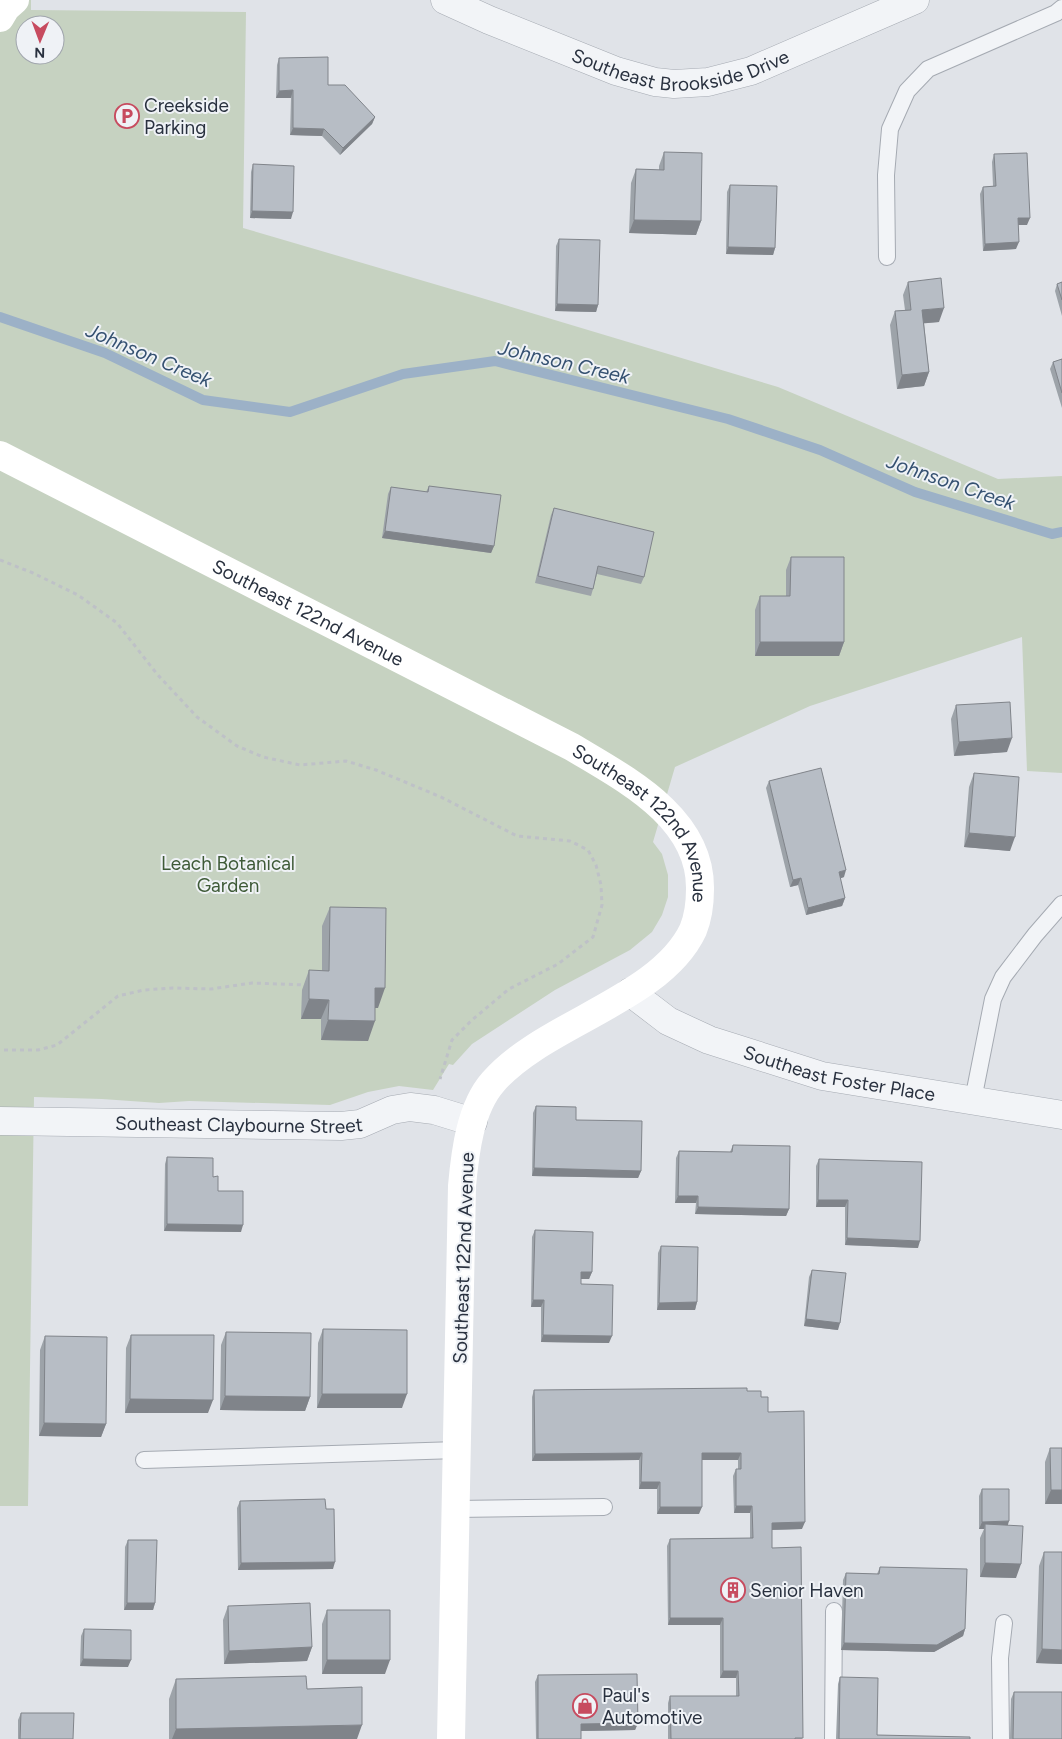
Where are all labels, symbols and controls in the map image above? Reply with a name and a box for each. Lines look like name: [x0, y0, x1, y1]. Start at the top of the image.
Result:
north arrow: [15, 15, 65, 65]
street label: Southeast Brookside Drive: [568, 40, 792, 62]
text: Southeast Brookside Drive: [568, 43, 793, 96]
text: N: [34, 44, 45, 61]
place label: Creekside Parking: [144, 94, 229, 139]
parking icon: Creekside Parking: [114, 103, 140, 129]
water label: Johnson Creek: [82, 317, 217, 393]
water label: Johnson Creek: [495, 335, 633, 389]
water label: Johnson Creek: [883, 448, 1020, 516]
street label: Southeast 122nd Avenue: [208, 554, 407, 671]
street label: Southeast 122nd Avenue: [568, 739, 711, 903]
park label: Leach Botanical Garden: [161, 852, 295, 897]
street label: Southeast Foster Place: [740, 1041, 937, 1106]
street label: Southeast Claybourne Street: [115, 1112, 364, 1138]
street label: Southeast 122nd Avenue: [448, 1152, 479, 1364]
building icon: Senior Haven: [720, 1577, 746, 1603]
place label: Senior Haven: [750, 1579, 864, 1602]
place label: Paul's Automotive: [602, 1684, 702, 1729]
shop icon: Paul's Automotive: [572, 1693, 598, 1719]

